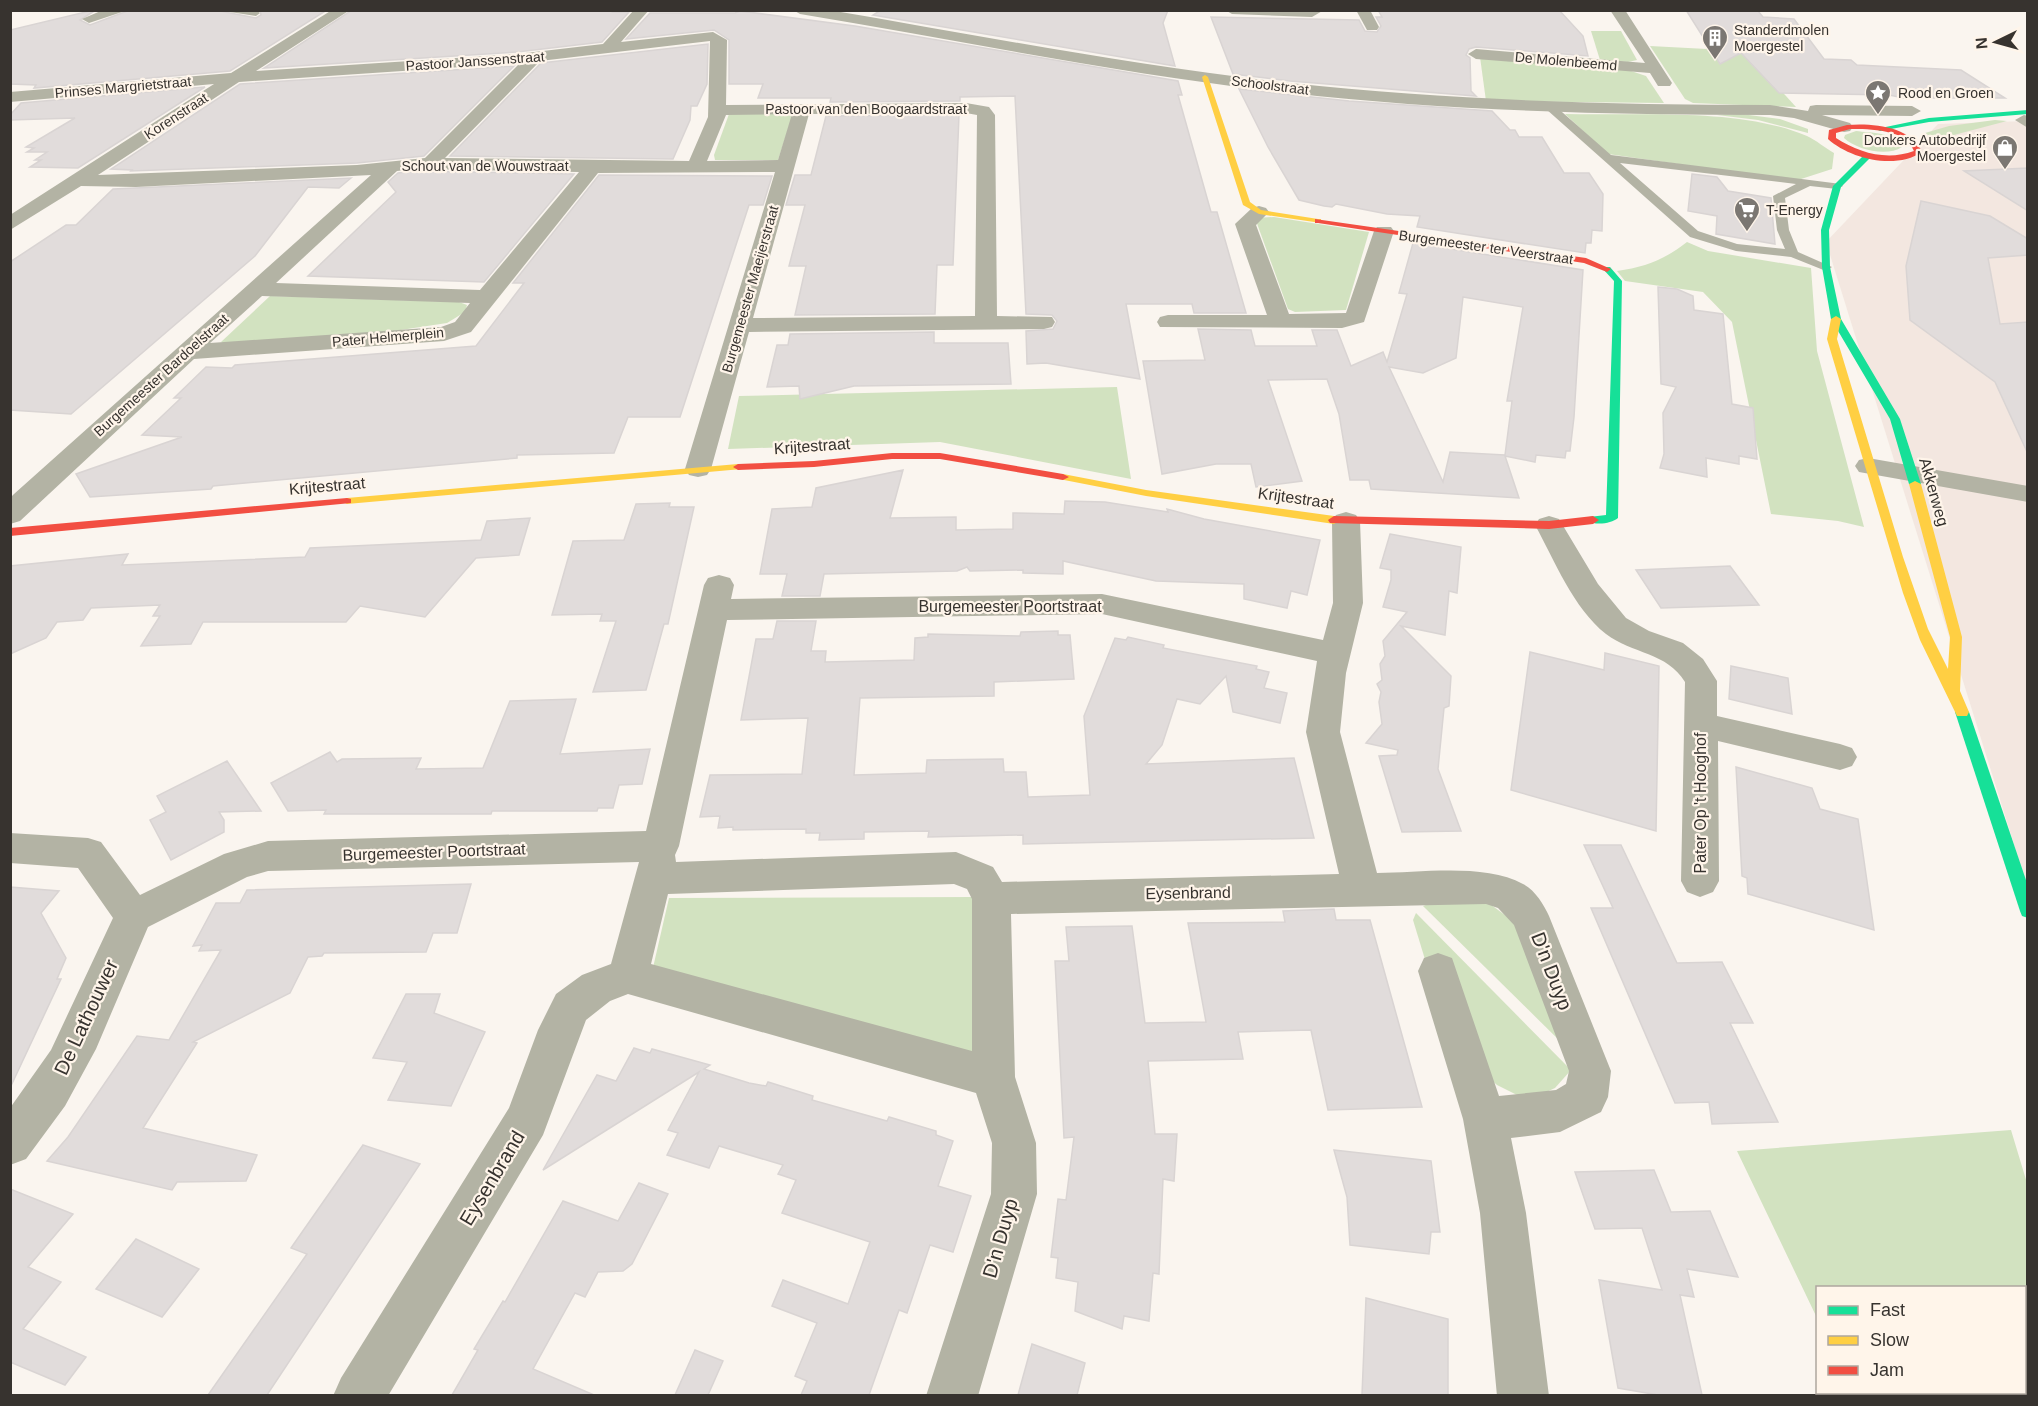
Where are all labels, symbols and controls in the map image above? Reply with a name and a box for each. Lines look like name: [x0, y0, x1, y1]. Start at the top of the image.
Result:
north arrow: [1966, 12, 2026, 72]
place label: Standerdmolen Moergestel: [1734, 22, 1829, 54]
building icon: Standerdmolen Moergestel: [1700, 23, 1730, 61]
text: N: [1973, 37, 1991, 50]
street label: Pastoor Janssenstraat: [405, 48, 545, 74]
street label: De Molenbeemd: [1514, 49, 1618, 73]
street label: Schoolstraat: [1230, 72, 1310, 98]
street label: Prinses Margrietstraat: [54, 73, 192, 101]
place icon: Rood en Groen: [1863, 78, 1893, 116]
place label: Rood en Groen: [1898, 85, 1994, 101]
street label: Korenstraat: [141, 90, 211, 142]
street label: Pastoor van den Boogaardstraat: [765, 101, 967, 117]
place label: Donkers Autobedrijf Moergestel: [1864, 132, 1986, 164]
shop icon: Donkers Autobedrijf Moergestel: [1990, 133, 2020, 171]
street label: Schout van de Wouwstraat: [401, 158, 569, 174]
supermarket icon: T-Energy: [1732, 195, 1762, 233]
place label: T-Energy: [1766, 202, 1823, 218]
street label: Burgemeester Maeijerstraat: [719, 204, 782, 374]
street label: Burgemeester ter Veerstraat: [1398, 227, 1574, 267]
street label: Burgemeester Bardoelstraat: [91, 310, 231, 440]
street label: Pater Helmerplein: [331, 324, 445, 350]
street label: Krijtestraat: [773, 435, 851, 457]
street label: Akkerweg: [1916, 456, 1952, 528]
street label: Krijtestraat: [288, 474, 366, 498]
street label: Krijtestraat: [1257, 484, 1336, 512]
street label: Burgemeester Poortstraat: [918, 598, 1102, 615]
street label: Pater Op 't Hooghof: [1692, 732, 1709, 873]
street label: Burgemeester Poortstraat: [342, 840, 526, 864]
street label: Eysenbrand: [1145, 884, 1231, 902]
street label: D'n Duyp: [1527, 929, 1577, 1013]
street label: De Lathouwer: [50, 956, 122, 1078]
street label: Eysenbrand: [455, 1127, 529, 1229]
street label: D'n Duyp: [978, 1196, 1022, 1280]
legend: [1816, 1286, 2026, 1394]
text: Fast: [1870, 1300, 1905, 1320]
text: Slow: [1870, 1330, 1910, 1350]
text: Jam: [1870, 1360, 1904, 1380]

